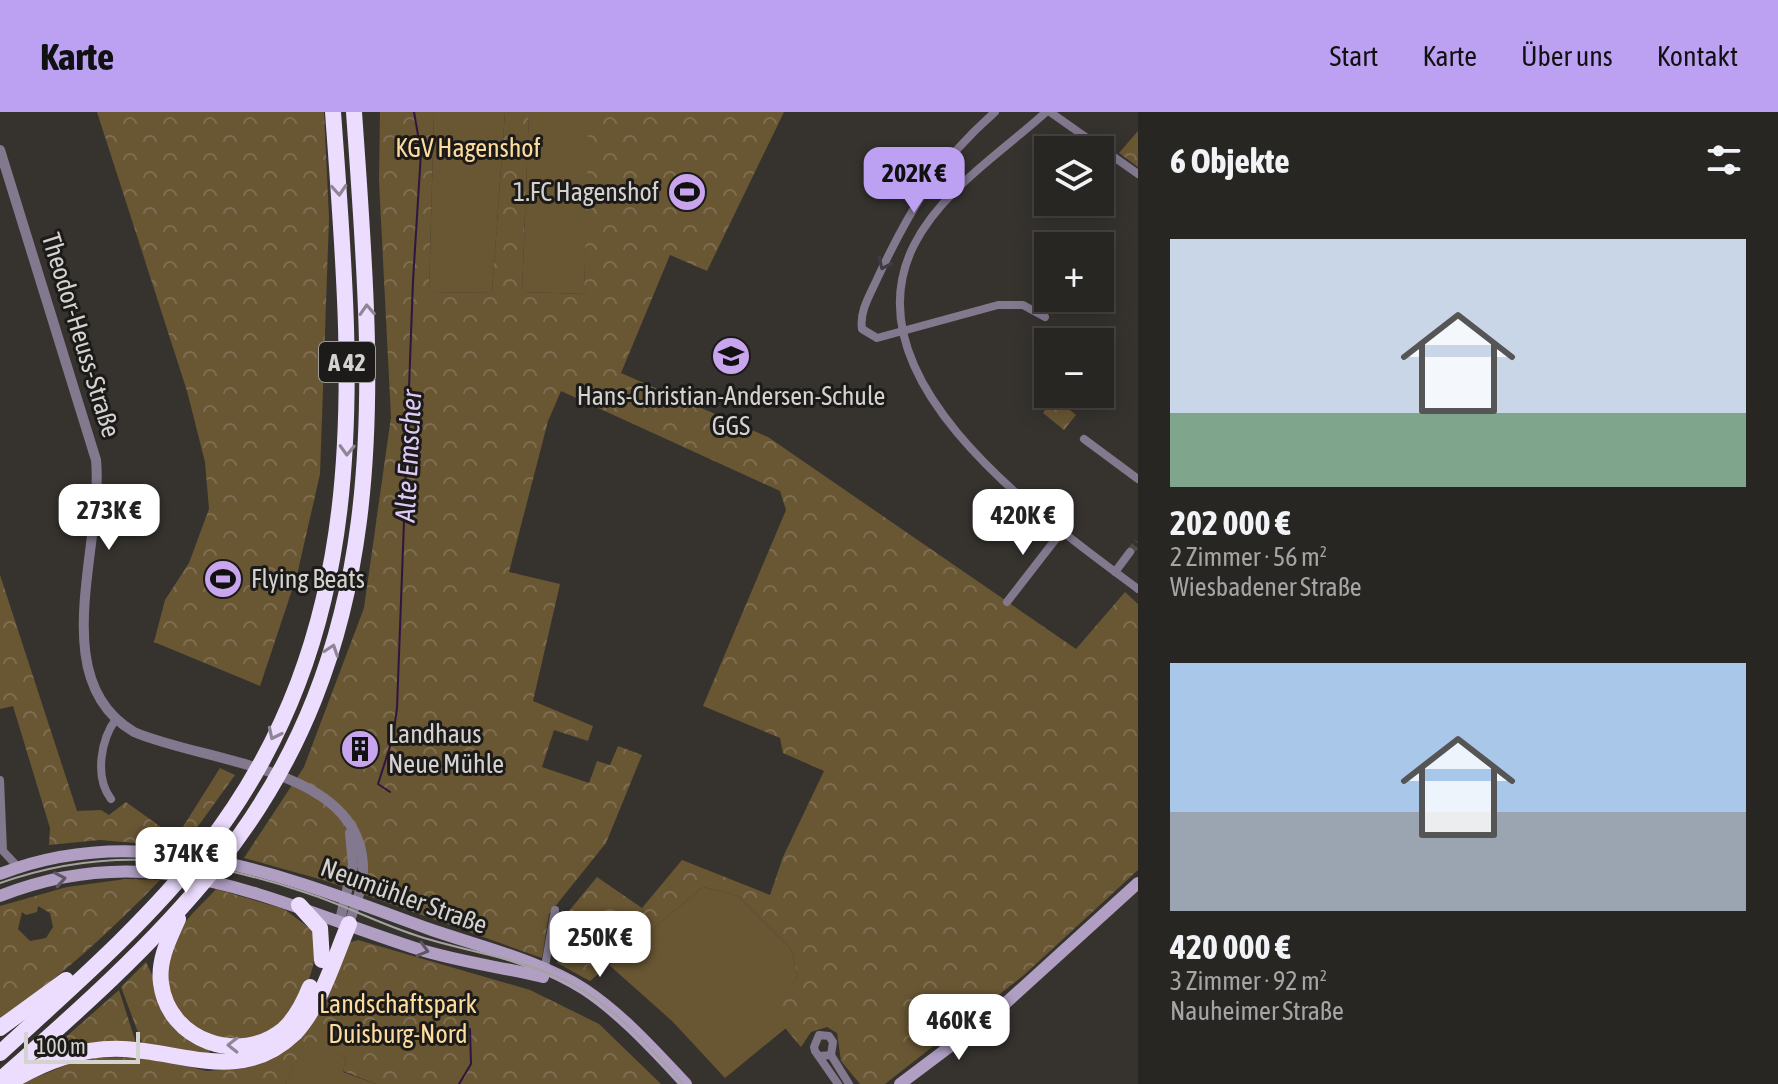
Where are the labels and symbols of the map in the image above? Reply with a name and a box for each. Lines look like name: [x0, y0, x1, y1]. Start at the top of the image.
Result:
park label: KGV Hagenshof: [395, 133, 541, 163]
pin: 202K €: [849, 147, 979, 215]
sports icon: 1.FC Hagenshof: [666, 171, 708, 213]
place label: 1.FC Hagenshof: [513, 177, 659, 207]
one-way arrow: [330, 184, 347, 197]
street label: Theodor-Heuss-Straße: [36, 229, 126, 441]
one-way arrow: [878, 256, 894, 270]
one-way arrow: [359, 303, 376, 316]
school or university icon: Hans-Christian-Andersen-Schule GGS: [710, 335, 752, 377]
road number: A 42: [319, 342, 375, 382]
place label: Hans-Christian-Andersen-Schule GGS: [577, 381, 885, 441]
water label: Alte Emscher: [389, 387, 428, 524]
one-way arrow: [338, 444, 355, 457]
pin: 273K €: [44, 484, 174, 552]
pin: 420K €: [958, 489, 1088, 557]
sports icon: Flying Beats: [202, 558, 244, 600]
place label: Flying Beats: [251, 564, 365, 594]
one-way arrow: [322, 644, 338, 658]
place label: Landhaus Neue Mühle: [388, 719, 504, 779]
one-way arrow: [268, 726, 284, 741]
building icon: Landhaus Neue Mühle: [339, 728, 381, 770]
pin: 374K €: [121, 827, 251, 895]
street label: Neumühler Straße: [317, 852, 491, 940]
one-way arrow: [53, 872, 66, 889]
pin: 250K €: [535, 911, 665, 979]
one-way arrow: [415, 941, 429, 957]
park label: Landschaftspark Duisburg-Nord: [319, 989, 477, 1049]
pin: 460K €: [894, 994, 1024, 1062]
scale bar: [24, 1028, 140, 1064]
one-way arrow: [227, 1036, 239, 1054]

